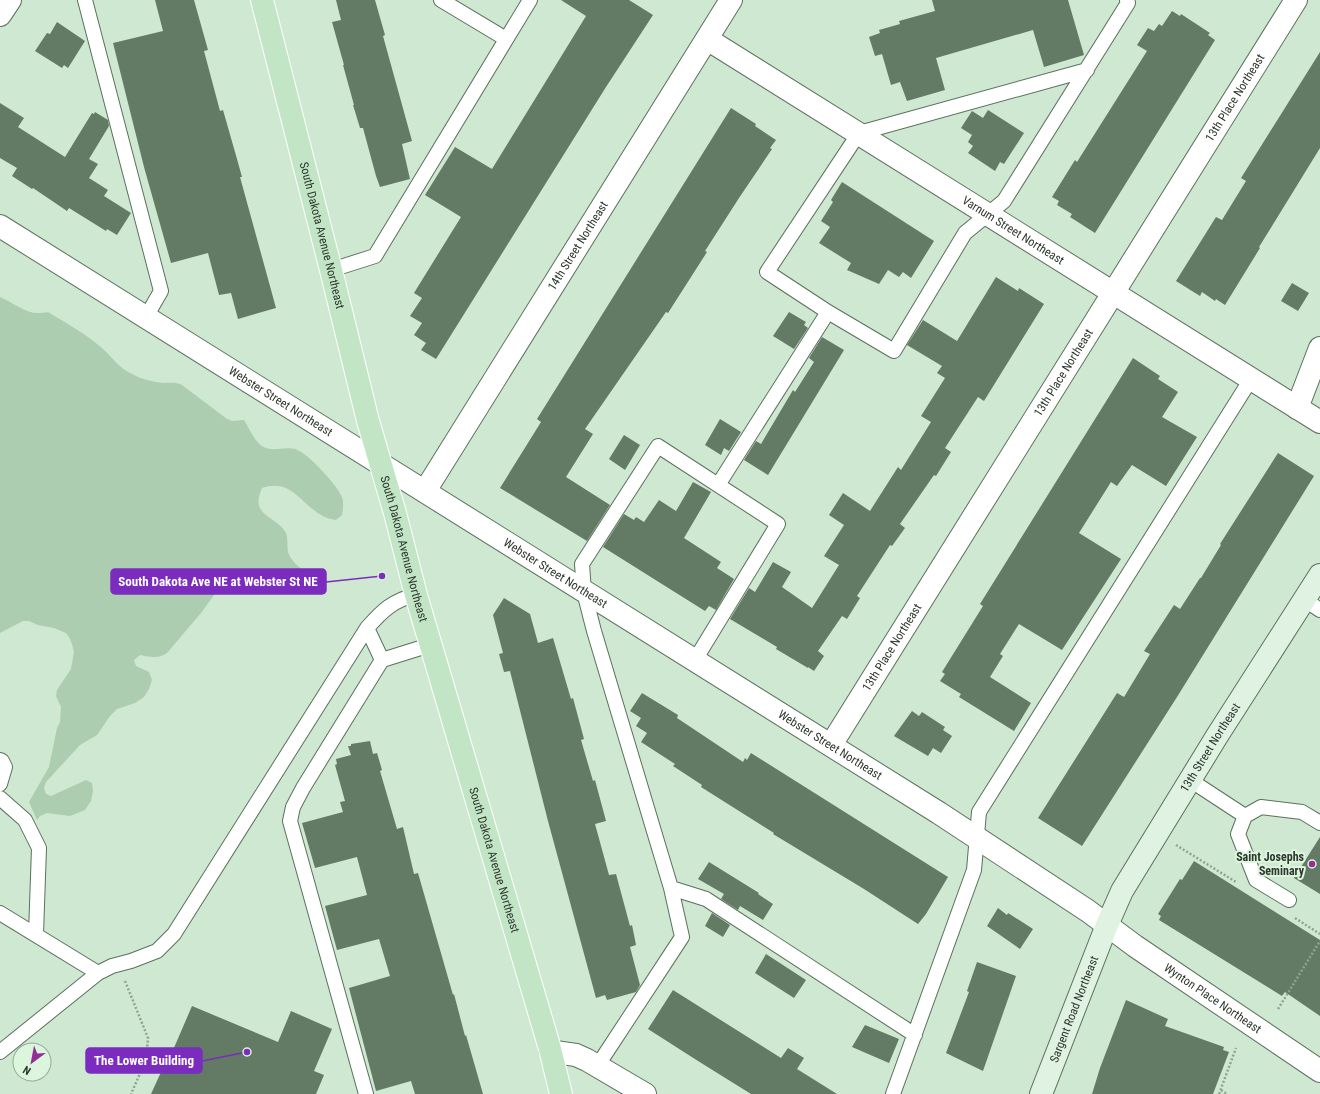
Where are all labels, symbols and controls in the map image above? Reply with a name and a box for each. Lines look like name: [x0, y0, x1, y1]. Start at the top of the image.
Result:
street label: 13th Place Northeast: [1203, 51, 1268, 144]
street label: South Dakota Avenue Northeast: [297, 161, 347, 311]
street label: Varnum Street Northeast: [960, 193, 1067, 268]
street label: 14th Street Northeast: [545, 198, 611, 293]
street label: 13th Place Northeast: [1031, 326, 1096, 419]
street label: Webster Street Northeast: [226, 364, 336, 439]
street label: South Dakota Avenue Northeast: [377, 474, 431, 624]
street label: Webster Street Northeast: [501, 536, 610, 611]
callout: South Dakota Ave NE at Webster St NE: [111, 569, 326, 594]
text: South Dakota Ave NE at Webster St NE: [118, 574, 318, 589]
street label: 13th Place Northeast: [859, 601, 925, 694]
street label: 13th Street Northeast: [1177, 700, 1243, 795]
street label: Webster Street Northeast: [776, 707, 885, 783]
street label: South Dakota Avenue Northeast: [466, 786, 522, 935]
place label: Saint Josephs Seminary: [1236, 850, 1305, 878]
marker: Saint Josephs Seminary: [1307, 859, 1317, 869]
street label: Sargent Road Northeast: [1047, 954, 1101, 1065]
street label: Wynton Place Northeast: [1161, 961, 1264, 1036]
north arrow: [12, 1042, 52, 1082]
callout: The Lower Building: [86, 1048, 202, 1073]
text: The Lower Building: [94, 1053, 194, 1068]
text: N: [20, 1063, 33, 1077]

